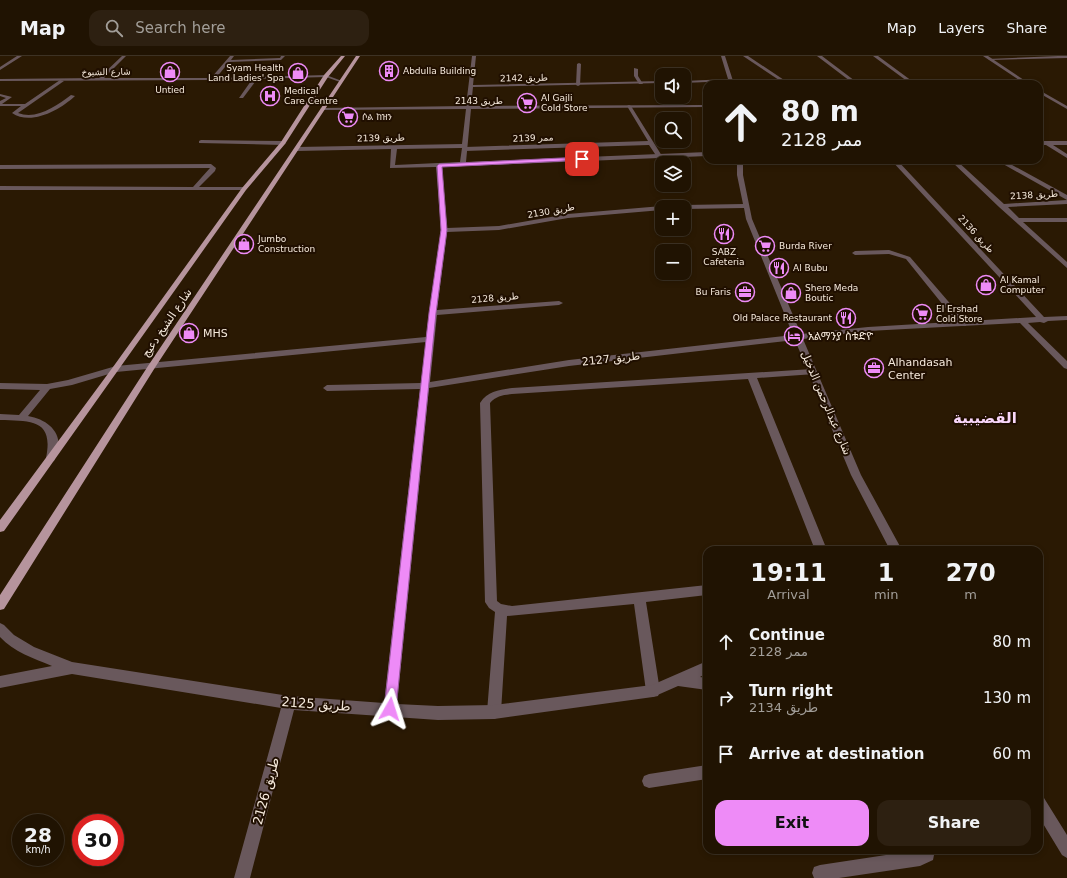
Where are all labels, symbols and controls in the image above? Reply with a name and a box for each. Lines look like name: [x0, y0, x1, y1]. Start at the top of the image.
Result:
search box: [89, 10, 369, 46]
text: Map: [20, 17, 65, 39]
icon: search: [103, 17, 125, 39]
text: Search here: [135, 19, 225, 37]
text: Map: [887, 20, 916, 36]
text: Layers: [938, 20, 985, 36]
text: Share: [1007, 20, 1047, 36]
building icon: Abdulla Building: [378, 60, 400, 82]
shop icon: Untied: [159, 61, 181, 83]
shop icon: Syam Health Land Ladies' Spa: [287, 62, 309, 84]
place label: Syam Health Land Ladies' Spa: [208, 63, 284, 83]
place label: Abdulla Building: [403, 66, 476, 76]
street label: شارع الشيوخ: [81, 67, 131, 77]
map controls: [655, 68, 691, 280]
button: sound: [655, 68, 691, 104]
street label: طريق 2142: [500, 73, 548, 83]
place label: Untied: [155, 85, 185, 95]
hospital icon: Medical Care Centre: [259, 85, 281, 107]
place label: Medical Care Centre: [284, 86, 338, 106]
supermarket icon: Al Gajli Cold Store: [516, 92, 538, 114]
place label: Al Gajli Cold Store: [541, 93, 588, 113]
text: 80 m: [781, 95, 859, 128]
street label: طريق 2143: [455, 96, 503, 106]
icon: ahead: [715, 96, 767, 148]
supermarket icon: ሶል ከዝን: [337, 106, 359, 128]
place label: ሶል ከዝን: [362, 112, 393, 122]
button: search: [655, 112, 691, 148]
text: ممر 2128: [781, 129, 863, 150]
street label: ممر 2139: [512, 132, 554, 144]
street label: طريق 2139: [357, 133, 405, 143]
pin: [565, 142, 599, 176]
icon: arrive: [571, 148, 593, 170]
button: layers: [655, 156, 691, 192]
street label: طريق 2138: [1010, 189, 1058, 201]
button: +: [655, 200, 691, 236]
street label: طريق 2130: [527, 202, 575, 220]
street label: طريق 2136: [956, 213, 996, 255]
restaurant icon: SABZ Cafeteria: [713, 223, 735, 245]
shop icon: Jumbo Construction: [233, 233, 255, 255]
place label: Jumbo Construction: [257, 234, 315, 254]
supermarket icon: Burda River: [754, 235, 776, 257]
place label: Burda River: [779, 241, 832, 251]
button: −: [655, 244, 691, 280]
place label: SABZ Cafeteria: [703, 247, 745, 267]
restaurant icon: Al Bubu: [768, 257, 790, 279]
place label: Al Bubu: [793, 263, 828, 273]
shop icon: Al Kamal Computer: [975, 274, 997, 296]
place label: Al Kamal Computer: [1000, 275, 1045, 295]
office icon: Bu Faris: [734, 281, 756, 303]
shop icon: Shero Meda Boutic: [780, 282, 802, 304]
place label: Shero Meda Boutic: [805, 283, 858, 303]
street label: شارع الشيخ دعيج: [139, 286, 195, 360]
place label: Bu Faris: [696, 287, 731, 297]
street label: طريق 2128: [471, 291, 519, 305]
supermarket icon: El Ershad Cold Store: [911, 303, 933, 325]
place label: El Ershad Cold Store: [936, 304, 983, 324]
restaurant icon: Old Palace Restaurant: [835, 307, 857, 329]
place label: Old Palace Restaurant: [733, 313, 832, 323]
shop icon: MHS: [178, 322, 200, 344]
hotel icon: አልማንያ ስቱድዮ: [783, 325, 805, 347]
place label: MHS: [203, 327, 228, 340]
place label: አልማንያ ስቱድዮ: [808, 330, 873, 343]
street label: طريق 2127: [581, 349, 641, 370]
street label: شارع عبدالرحمن الدخيل: [798, 349, 854, 457]
place label: Alhandasah Center: [888, 356, 952, 382]
office icon: Alhandasah Center: [863, 357, 885, 379]
district label: القضيبية: [953, 409, 1017, 427]
text: 19:11: [750, 559, 827, 587]
text: 1: [878, 559, 894, 587]
text: 270: [946, 559, 996, 587]
text: Arrival: [767, 587, 810, 602]
text: min: [874, 587, 898, 602]
text: m: [964, 587, 977, 602]
text: Continue: [749, 626, 825, 644]
icon: ahead: [715, 631, 737, 653]
text: 80 m: [993, 633, 1031, 651]
text: ممر 2128: [749, 644, 808, 659]
text: Turn right: [749, 682, 833, 700]
icon: right: [715, 687, 737, 709]
position arrow: [369, 688, 411, 730]
text: 130 m: [983, 689, 1031, 707]
street label: طريق 2125: [281, 694, 351, 715]
text: طريق 2134: [749, 700, 818, 715]
icon: arrive: [715, 743, 737, 765]
text: Arrive at destination: [749, 745, 924, 763]
text: 60 m: [993, 745, 1031, 763]
street label: طريق 2126: [250, 756, 283, 827]
button: Exit: [715, 800, 869, 846]
button: Share: [877, 800, 1031, 846]
speed limit sign: 30: [72, 814, 124, 866]
text: 28: [24, 823, 52, 847]
text: km/h: [25, 844, 51, 855]

